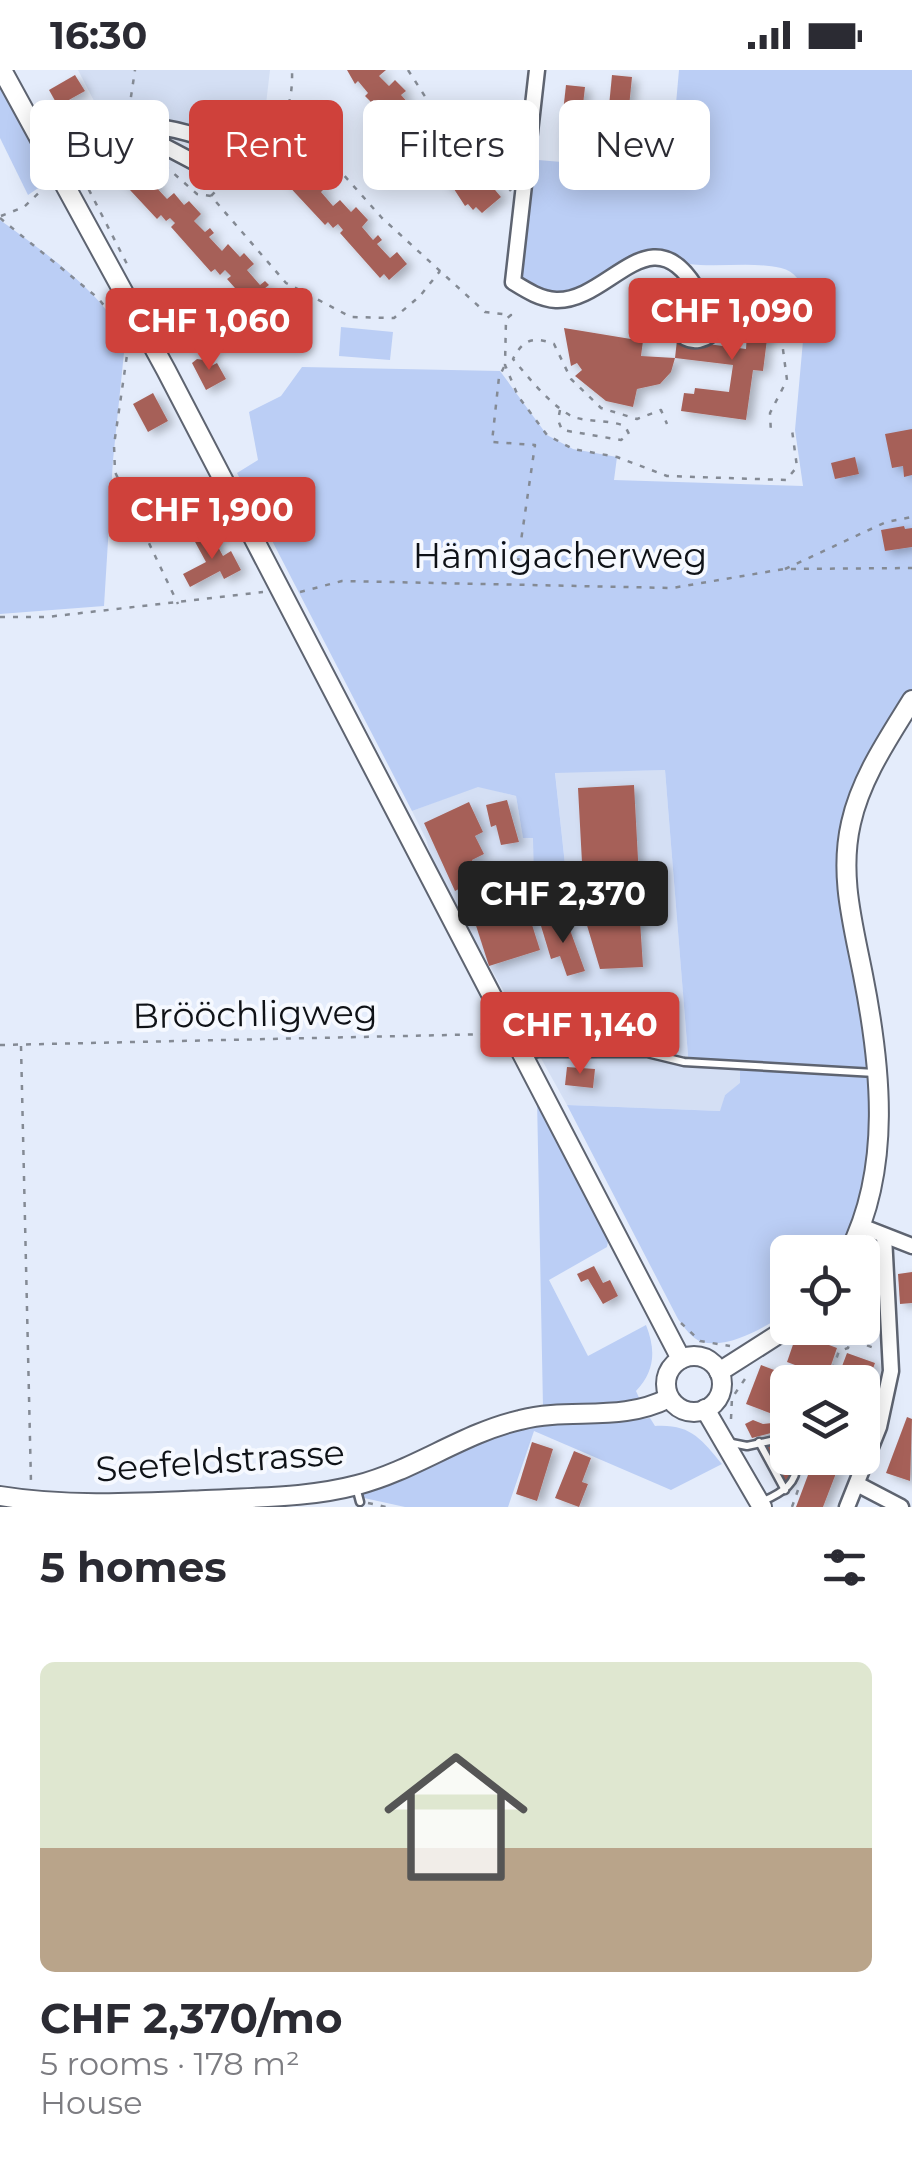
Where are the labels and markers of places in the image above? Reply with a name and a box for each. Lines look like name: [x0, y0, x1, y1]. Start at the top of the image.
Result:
pin: CHF 1,090: [618, 278, 846, 363]
pin: CHF 1,060: [95, 288, 323, 373]
pin: CHF 1,900: [98, 477, 326, 562]
pin: CHF 2,370: [449, 861, 677, 946]
pin: CHF 1,140: [466, 992, 694, 1077]

